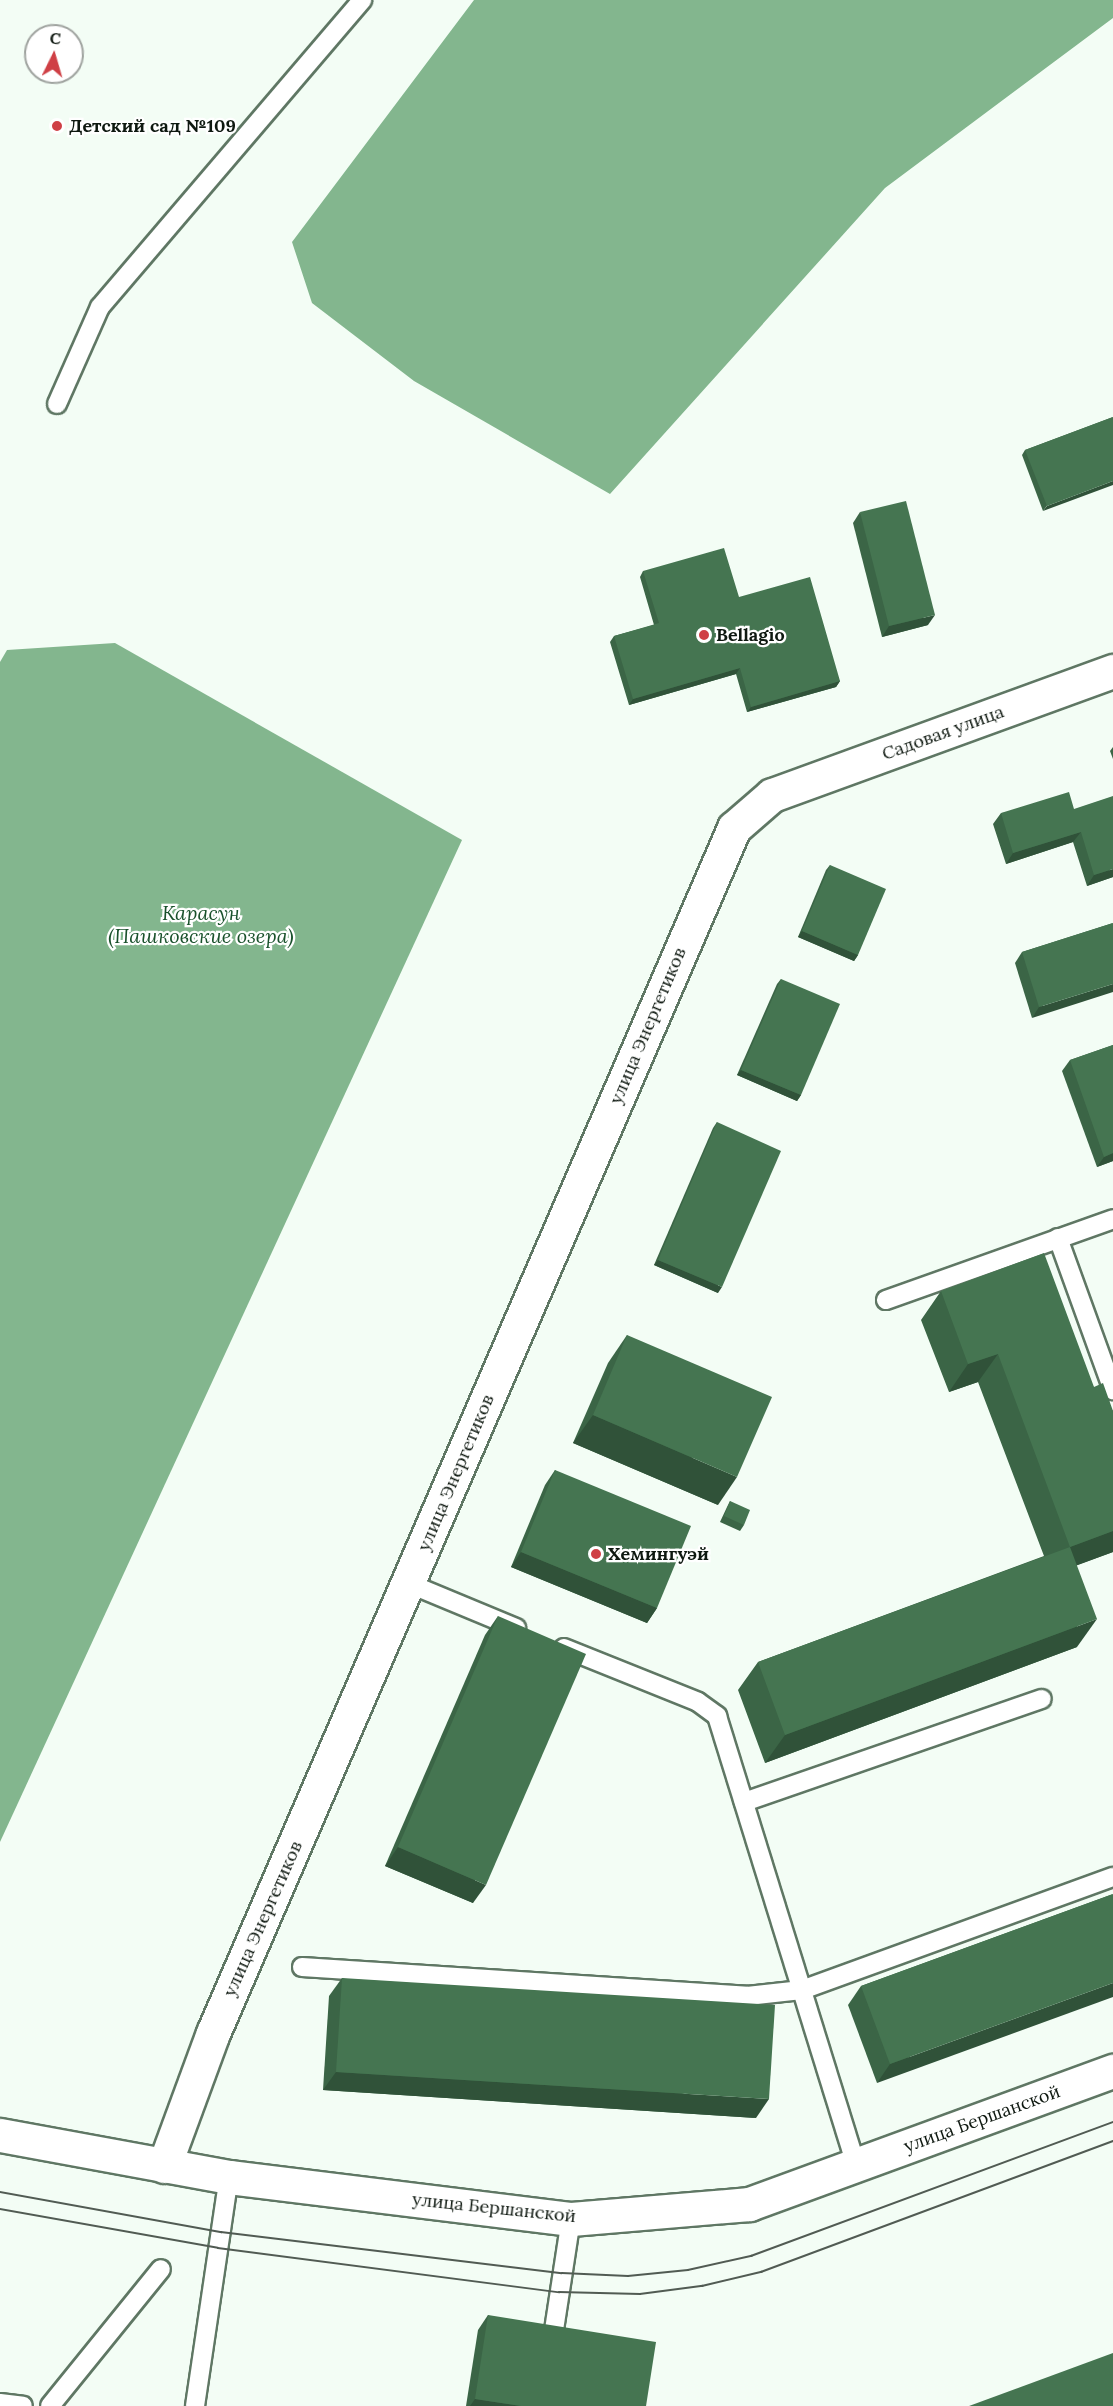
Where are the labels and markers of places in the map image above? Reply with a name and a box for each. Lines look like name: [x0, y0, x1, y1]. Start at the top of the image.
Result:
place label: Детский сад №109: [69, 115, 236, 137]
marker: Детский сад №109: [50, 119, 64, 133]
place label: Bellagio: [716, 624, 785, 646]
marker: Bellagio: [697, 628, 711, 642]
place label: Хемингуэй: [608, 1543, 709, 1565]
marker: Хемингуэй: [589, 1547, 603, 1561]

